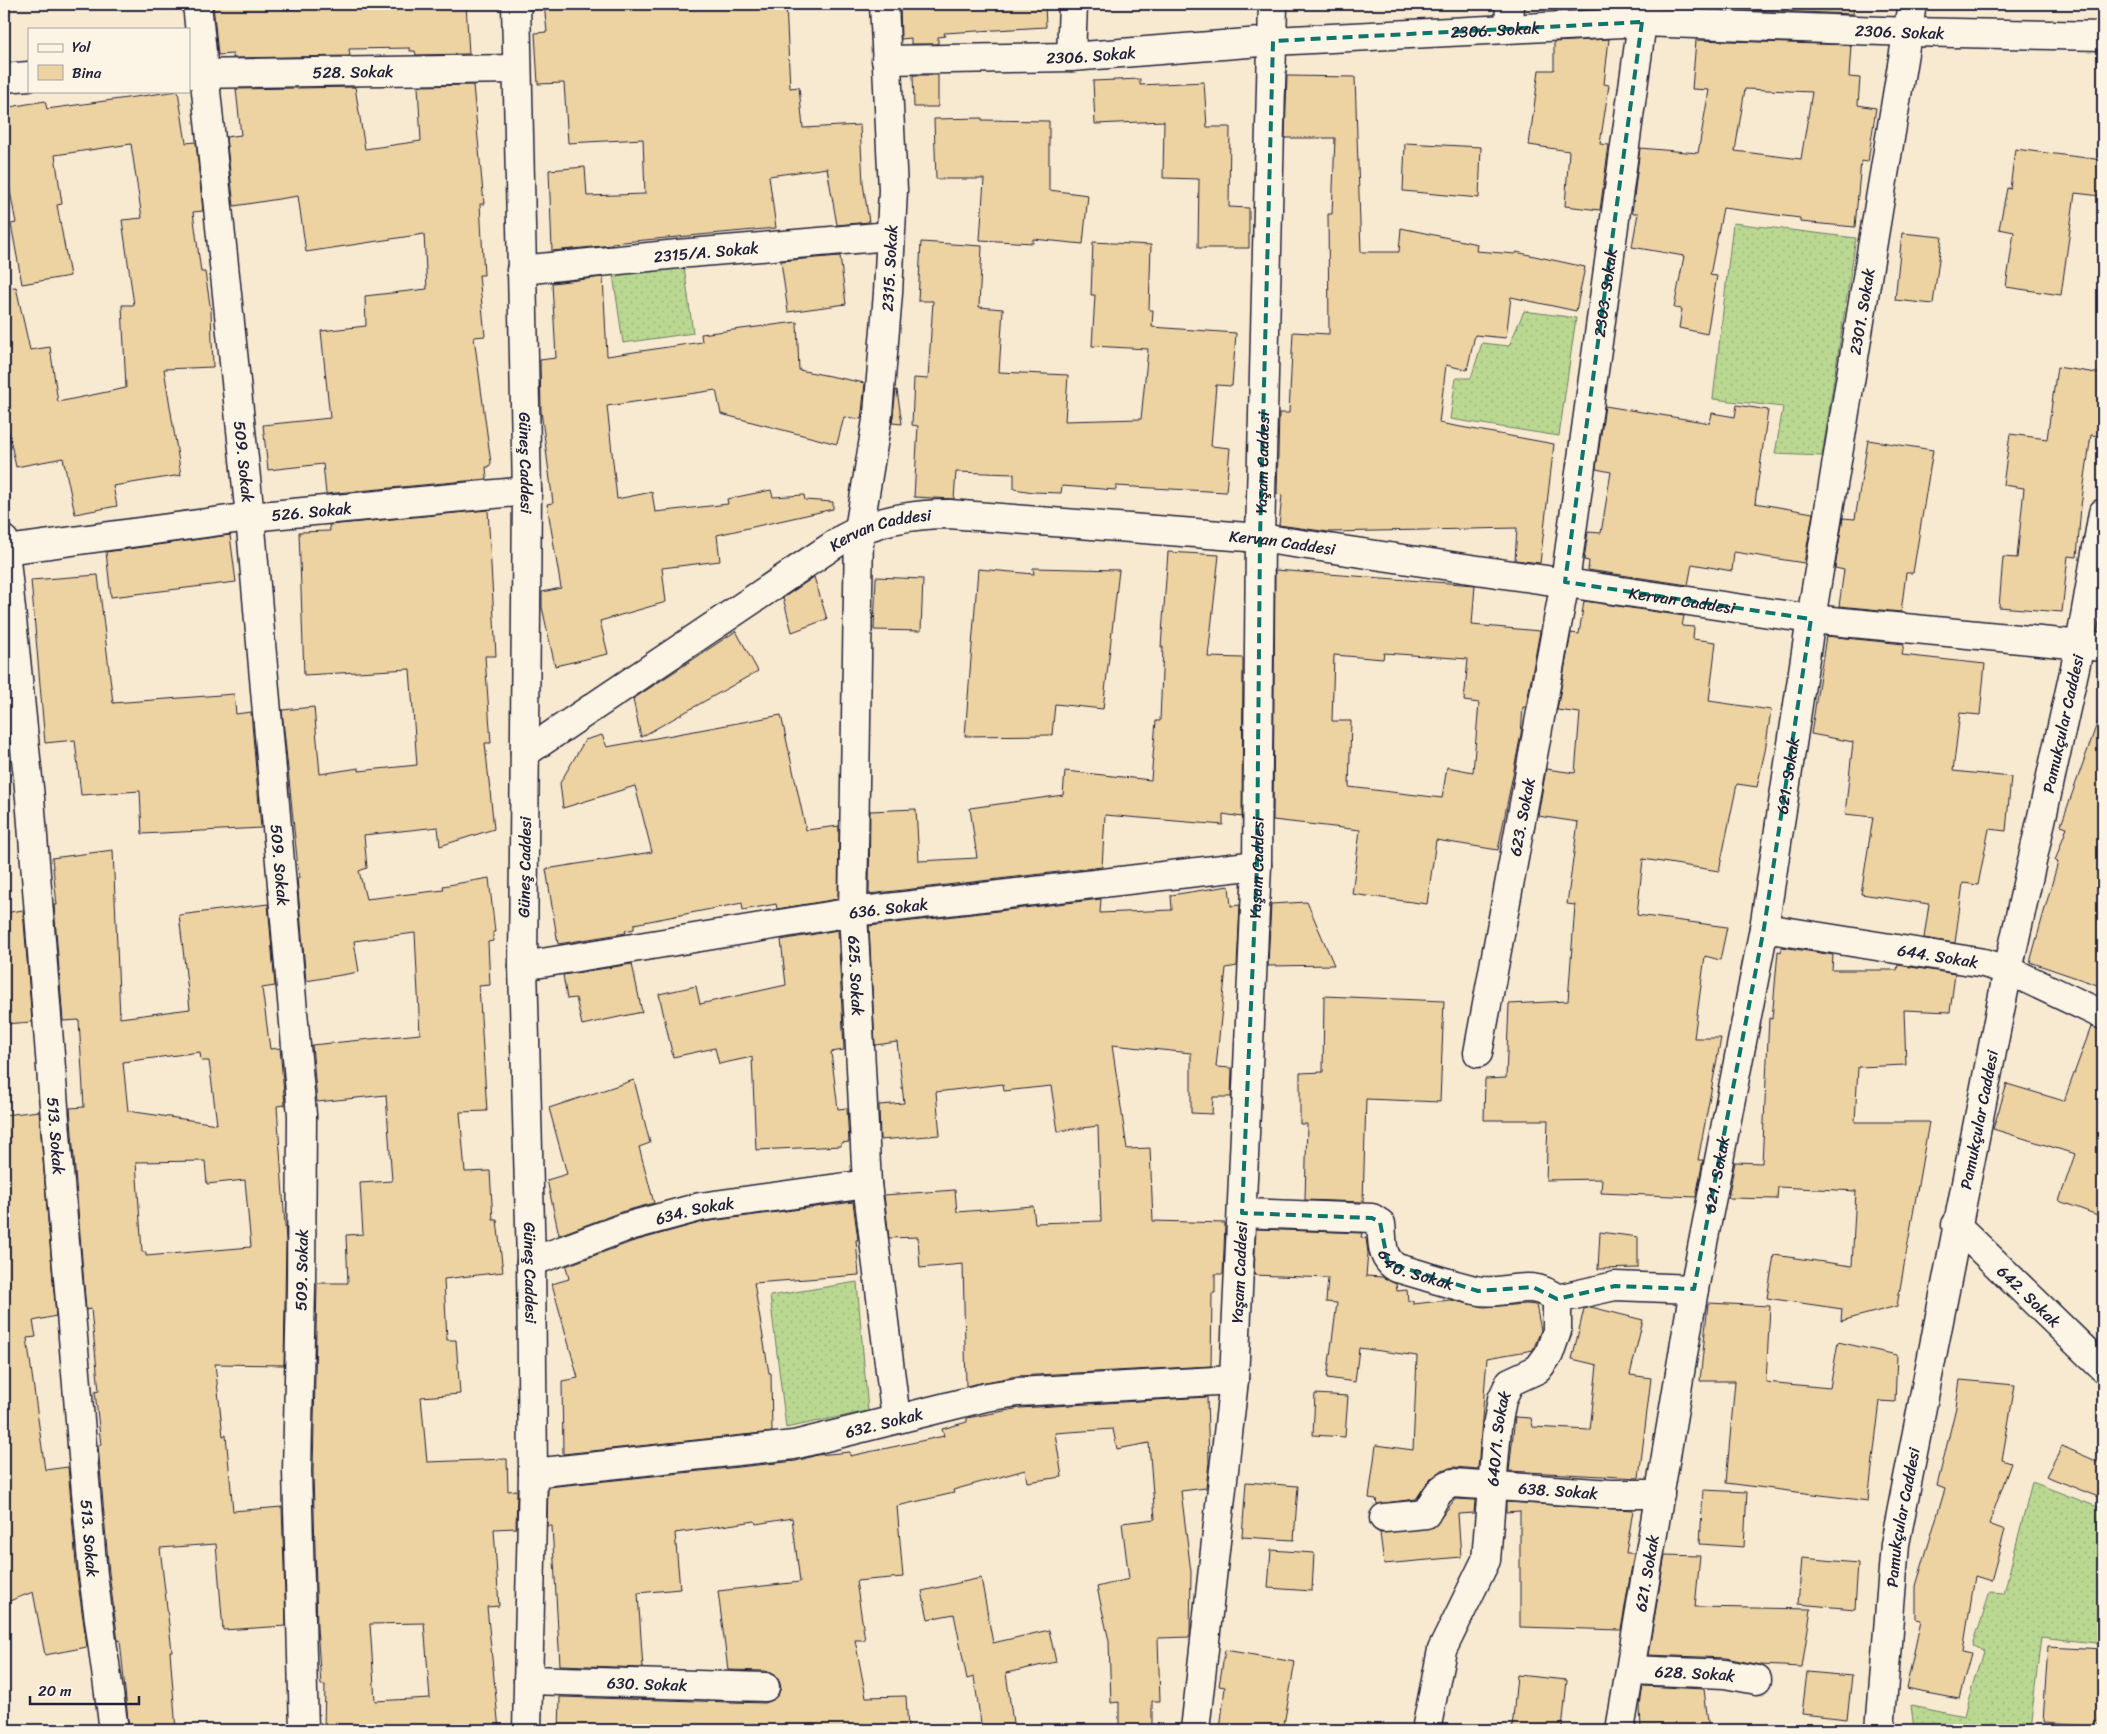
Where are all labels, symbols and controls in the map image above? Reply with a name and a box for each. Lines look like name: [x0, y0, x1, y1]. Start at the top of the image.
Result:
street label: 2306. Sokak: [1450, 13, 1541, 47]
street label: 2306. Sokak: [1854, 16, 1945, 48]
legend: [28, 28, 190, 92]
text: Yol: [72, 34, 91, 60]
street label: 2306. Sokak: [1046, 38, 1137, 72]
street label: 528. Sokak: [312, 57, 394, 87]
text: Bina: [72, 60, 102, 86]
street label: 2315. Sokak: [873, 223, 906, 312]
street label: 2315/A. Sokak: [652, 233, 760, 271]
street label: 2303. Sokak: [1585, 246, 1626, 339]
street label: 2301. Sokak: [1841, 266, 1883, 357]
street label: Yaşam Caddesi: [1247, 411, 1278, 514]
street label: Güneş Caddesi: [510, 412, 541, 514]
street label: 509. Sokak: [225, 419, 262, 504]
street label: 526. Sokak: [270, 493, 353, 530]
street label: Kervan Caddesi: [823, 500, 932, 559]
street label: Kervan Caddesi: [1228, 522, 1338, 564]
street label: Kervan Caddesi: [1627, 578, 1738, 623]
street label: Pamukçular Caddesi: [2034, 651, 2093, 796]
street label: 621. Sokak: [1768, 735, 1808, 816]
street label: 623. Sokak: [1501, 775, 1544, 859]
street label: Güneş Caddesi: [509, 816, 540, 918]
street label: Yaşam Caddesi: [1241, 816, 1272, 919]
street label: 509. Sokak: [262, 823, 298, 908]
street label: 636. Sokak: [847, 889, 930, 927]
street label: 625. Sokak: [839, 935, 872, 1017]
street label: 644. Sokak: [1895, 935, 1981, 977]
street label: Pamukçular Caddesi: [1951, 1047, 2007, 1192]
street label: 513. Sokak: [38, 1096, 73, 1176]
street label: 621. Sokak: [1695, 1133, 1738, 1215]
street label: 634. Sokak: [652, 1188, 736, 1233]
street label: Yaşam Caddesi: [1223, 1220, 1256, 1324]
street label: Güneş Caddesi: [515, 1222, 546, 1324]
street label: 509. Sokak: [286, 1228, 317, 1311]
street label: 640. Sokak: [1369, 1245, 1458, 1299]
street label: 642. Sokak: [1990, 1258, 2068, 1335]
street label: 640/1. Sokak: [1478, 1385, 1519, 1487]
street label: 632. Sokak: [842, 1399, 926, 1447]
street label: Pamukçular Caddesi: [1878, 1444, 1929, 1588]
street label: 638. Sokak: [1517, 1474, 1599, 1508]
street label: 513. Sokak: [72, 1498, 107, 1579]
street label: 621. Sokak: [1626, 1532, 1668, 1614]
street label: 628. Sokak: [1654, 1657, 1738, 1691]
street label: 630. Sokak: [606, 1668, 688, 1700]
scale bar: [30, 1674, 139, 1706]
text: 20 m: [38, 1678, 72, 1704]

